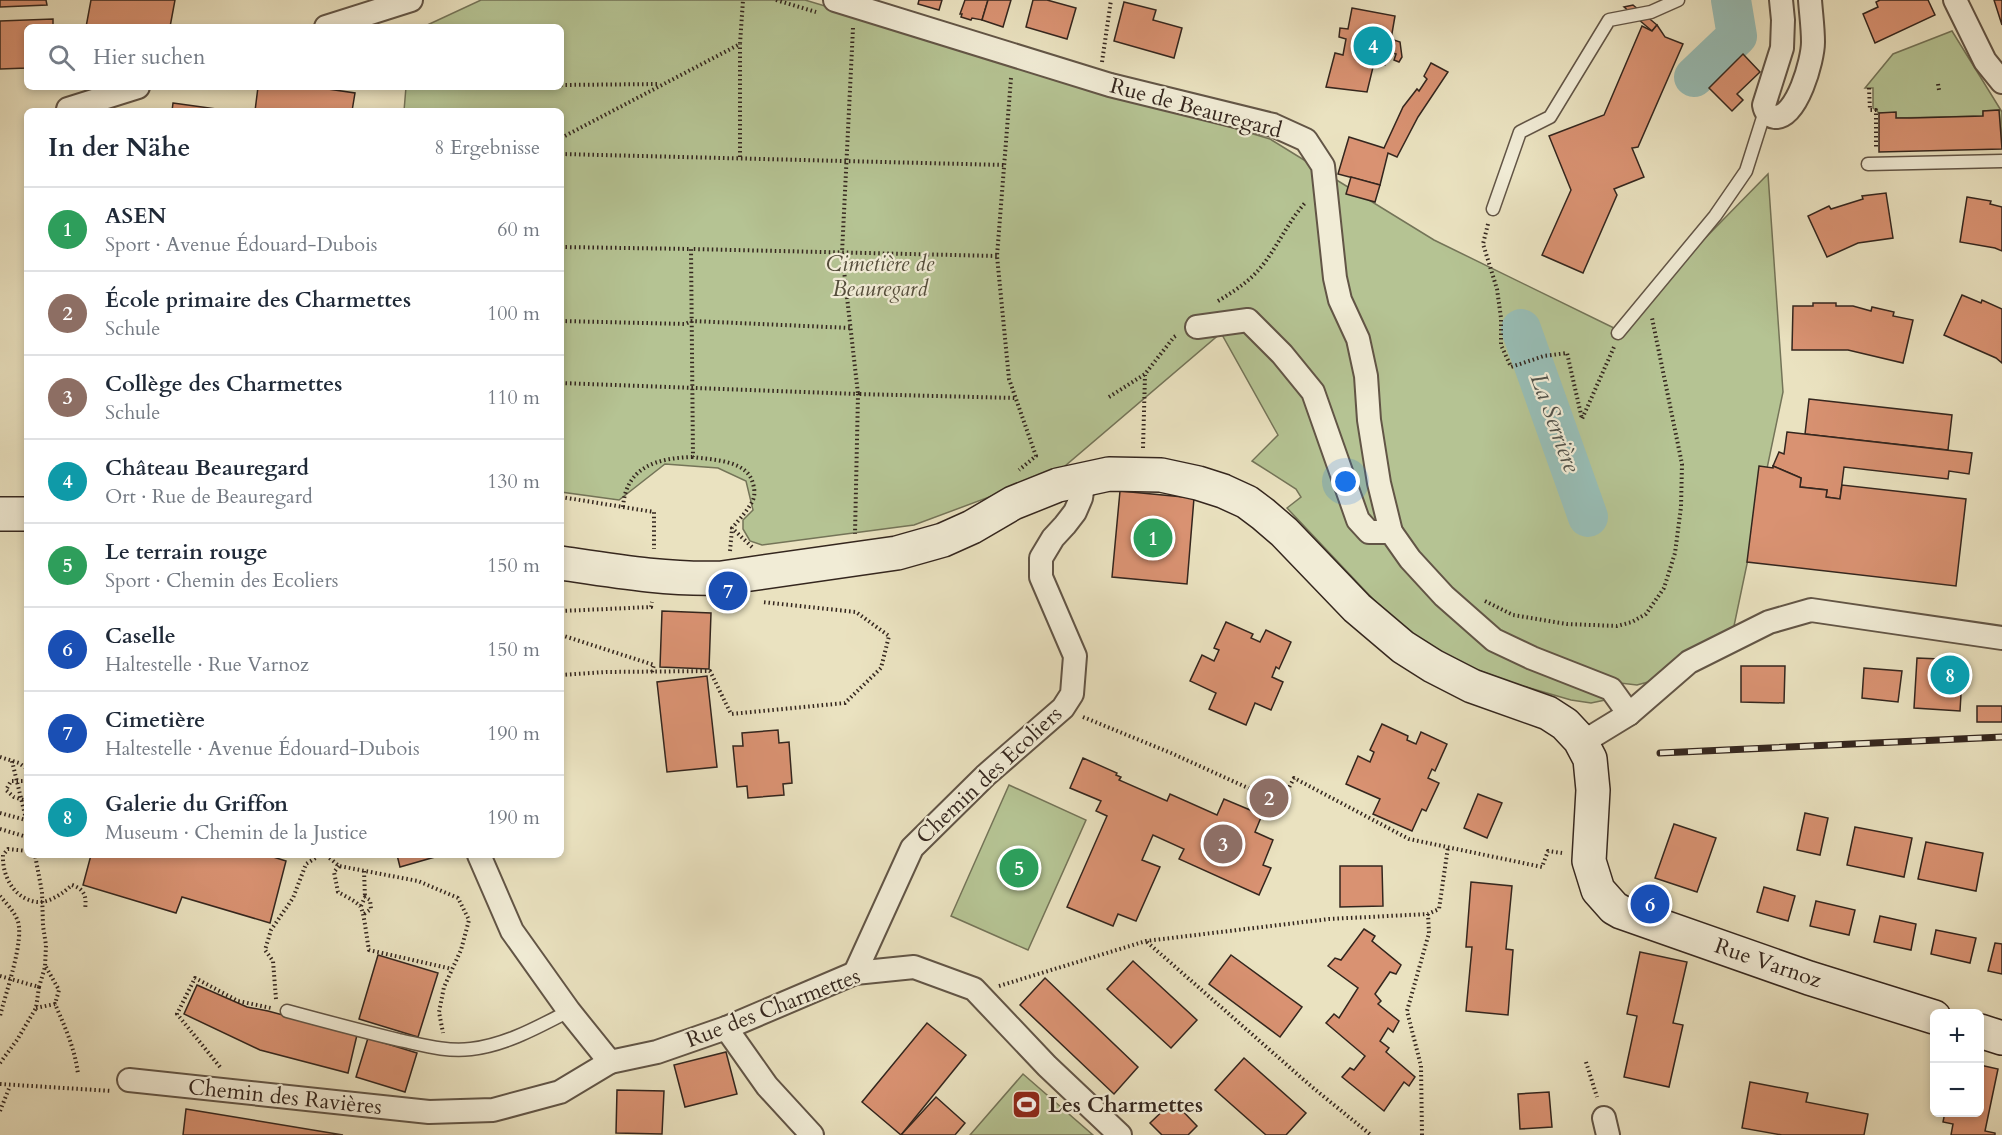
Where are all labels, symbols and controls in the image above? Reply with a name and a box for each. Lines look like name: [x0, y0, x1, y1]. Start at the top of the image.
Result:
search box: [24, 24, 564, 90]
pin: 4: [1354, 24, 1392, 68]
icon: search: [45, 41, 78, 74]
text: Hier suchen: [93, 42, 206, 72]
street label: Rue de Beauregard: [1107, 71, 1286, 145]
text: In der Nähe: [48, 130, 190, 165]
text: 8 Ergebnisse: [434, 134, 540, 161]
text: ASEN: [105, 201, 166, 231]
text: 1: [62, 216, 73, 243]
text: 60 m: [497, 216, 540, 243]
text: Sport · Avenue Édouard-Dubois: [105, 231, 378, 258]
park label: Cimetière de Beauregard: [826, 249, 935, 304]
text: École primaire des Charmettes: [105, 285, 411, 315]
text: 2: [62, 300, 73, 327]
text: 100 m: [487, 300, 540, 327]
text: Schule: [105, 315, 160, 342]
text: Collège des Charmettes: [105, 369, 342, 399]
water label: La Serrière: [1522, 369, 1588, 478]
text: 3: [62, 384, 73, 411]
text: 110 m: [487, 384, 540, 411]
text: Schule: [105, 399, 160, 426]
text: Château Beauregard: [105, 453, 309, 483]
your location: [1331, 467, 1360, 496]
text: 4: [62, 468, 73, 495]
text: 130 m: [487, 468, 540, 495]
text: Ort · Rue de Beauregard: [105, 483, 313, 510]
pin: 1: [1134, 516, 1172, 560]
text: Le terrain rouge: [105, 537, 268, 567]
text: 5: [62, 552, 73, 579]
text: 150 m: [487, 552, 540, 579]
text: Sport · Chemin des Ecoliers: [105, 567, 338, 594]
pin: 7: [708, 568, 748, 614]
text: Caselle: [105, 621, 176, 651]
text: 6: [62, 636, 73, 663]
text: 150 m: [487, 636, 540, 663]
text: Haltestelle · Rue Varnoz: [105, 651, 309, 678]
pin: 8: [1930, 652, 1970, 698]
street label: Chemin des Ecoliers: [909, 699, 1069, 851]
text: Cimetière: [105, 705, 205, 735]
text: 7: [62, 720, 73, 747]
text: 190 m: [487, 720, 540, 747]
text: Haltestelle · Avenue Édouard-Dubois: [105, 735, 420, 762]
pin: 2: [1250, 776, 1288, 820]
text: Galerie du Griffon: [105, 789, 288, 819]
text: 8: [62, 804, 73, 831]
text: 190 m: [487, 804, 540, 831]
text: Museum · Chemin de la Justice: [105, 819, 368, 846]
pin: 3: [1204, 822, 1242, 866]
pin: 5: [1000, 846, 1038, 890]
pin: 6: [1630, 882, 1670, 926]
street label: Rue Varnoz: [1711, 931, 1826, 995]
street label: Rue des Charmettes: [682, 961, 864, 1055]
map controls: [1930, 1009, 1984, 1117]
button: +: [1930, 1009, 1984, 1063]
button: −: [1930, 1063, 1984, 1117]
street label: Chemin des Ravières: [187, 1072, 383, 1122]
sports icon: Les Charmettes: [1011, 1089, 1043, 1121]
place label: Les Charmettes: [1048, 1090, 1203, 1120]

